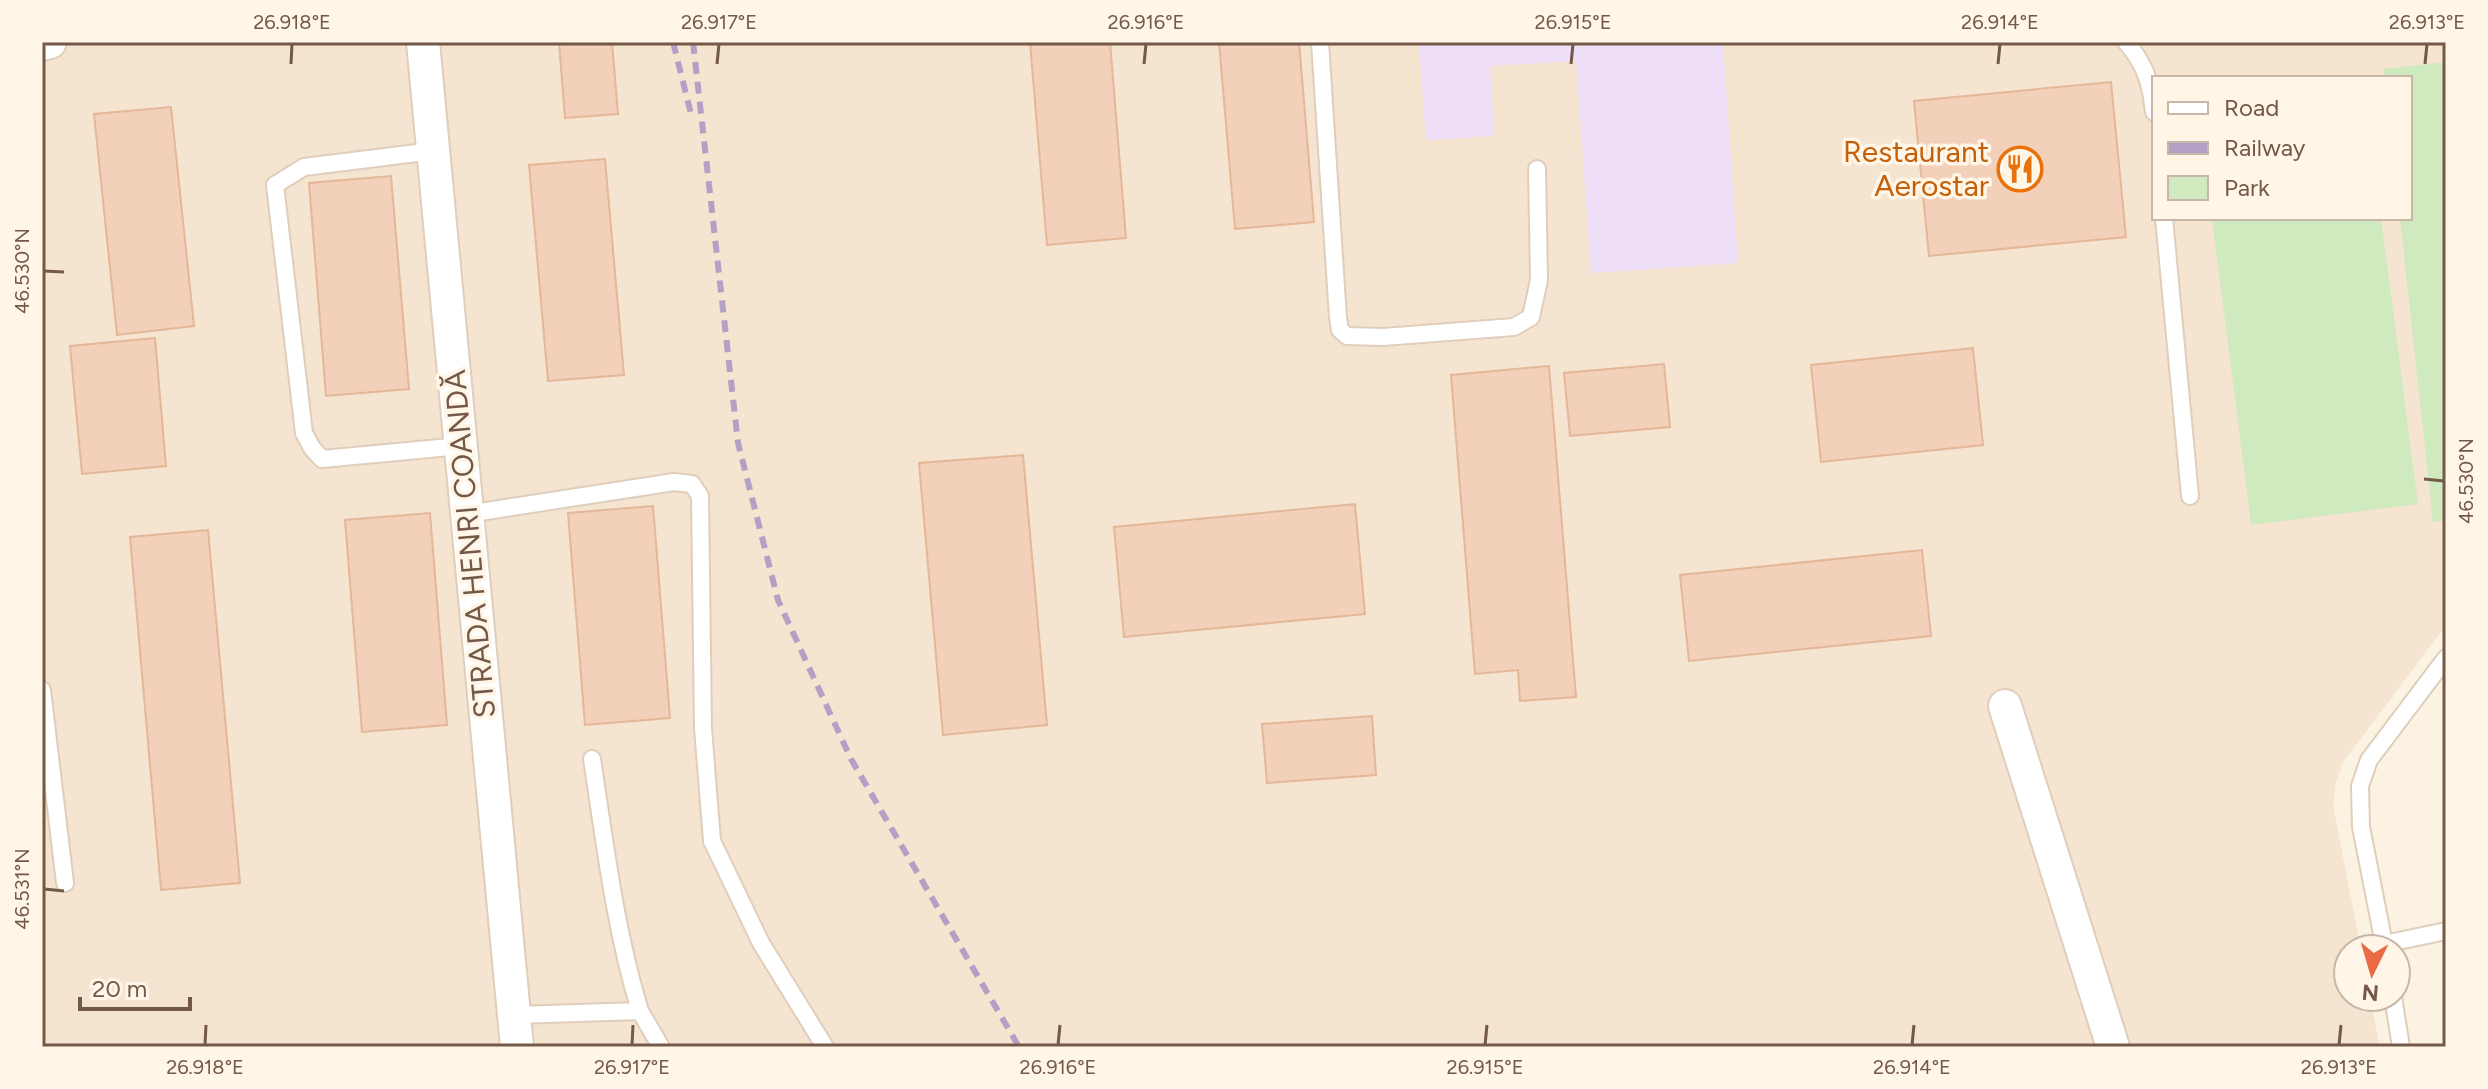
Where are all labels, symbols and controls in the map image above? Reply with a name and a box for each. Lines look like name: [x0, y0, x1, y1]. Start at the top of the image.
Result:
text: 26.918°E: [253, 10, 331, 34]
text: 26.917°E: [681, 10, 757, 34]
text: 26.916°E: [1108, 10, 1184, 34]
text: 26.915°E: [1535, 10, 1611, 34]
text: 26.914°E: [1961, 10, 2039, 34]
text: 26.913°E: [2389, 10, 2465, 34]
legend: [2152, 76, 2412, 220]
text: Road: [2224, 93, 2279, 122]
place label: Restaurant Aerostar: [1843, 133, 1989, 204]
text: Railway: [2224, 133, 2306, 162]
restaurant icon: Restaurant Aerostar: [1996, 145, 2044, 193]
text: Park: [2224, 173, 2270, 202]
text: 46.530°N: [10, 228, 34, 314]
street label: STRADA HENRI COANDĂ: [436, 368, 503, 720]
text: 46.530°N: [2454, 438, 2478, 524]
text: 46.531°N: [10, 848, 34, 930]
north arrow: [2332, 933, 2412, 1013]
scale bar: [80, 961, 190, 1011]
text: 20 m: [92, 974, 147, 1003]
text: N: [2361, 978, 2380, 1007]
text: 26.918°E: [166, 1055, 244, 1079]
text: 26.917°E: [594, 1055, 670, 1079]
text: 26.916°E: [1020, 1055, 1096, 1079]
text: 26.915°E: [1447, 1055, 1523, 1079]
text: 26.914°E: [1873, 1055, 1951, 1079]
text: 26.913°E: [2301, 1055, 2377, 1079]

